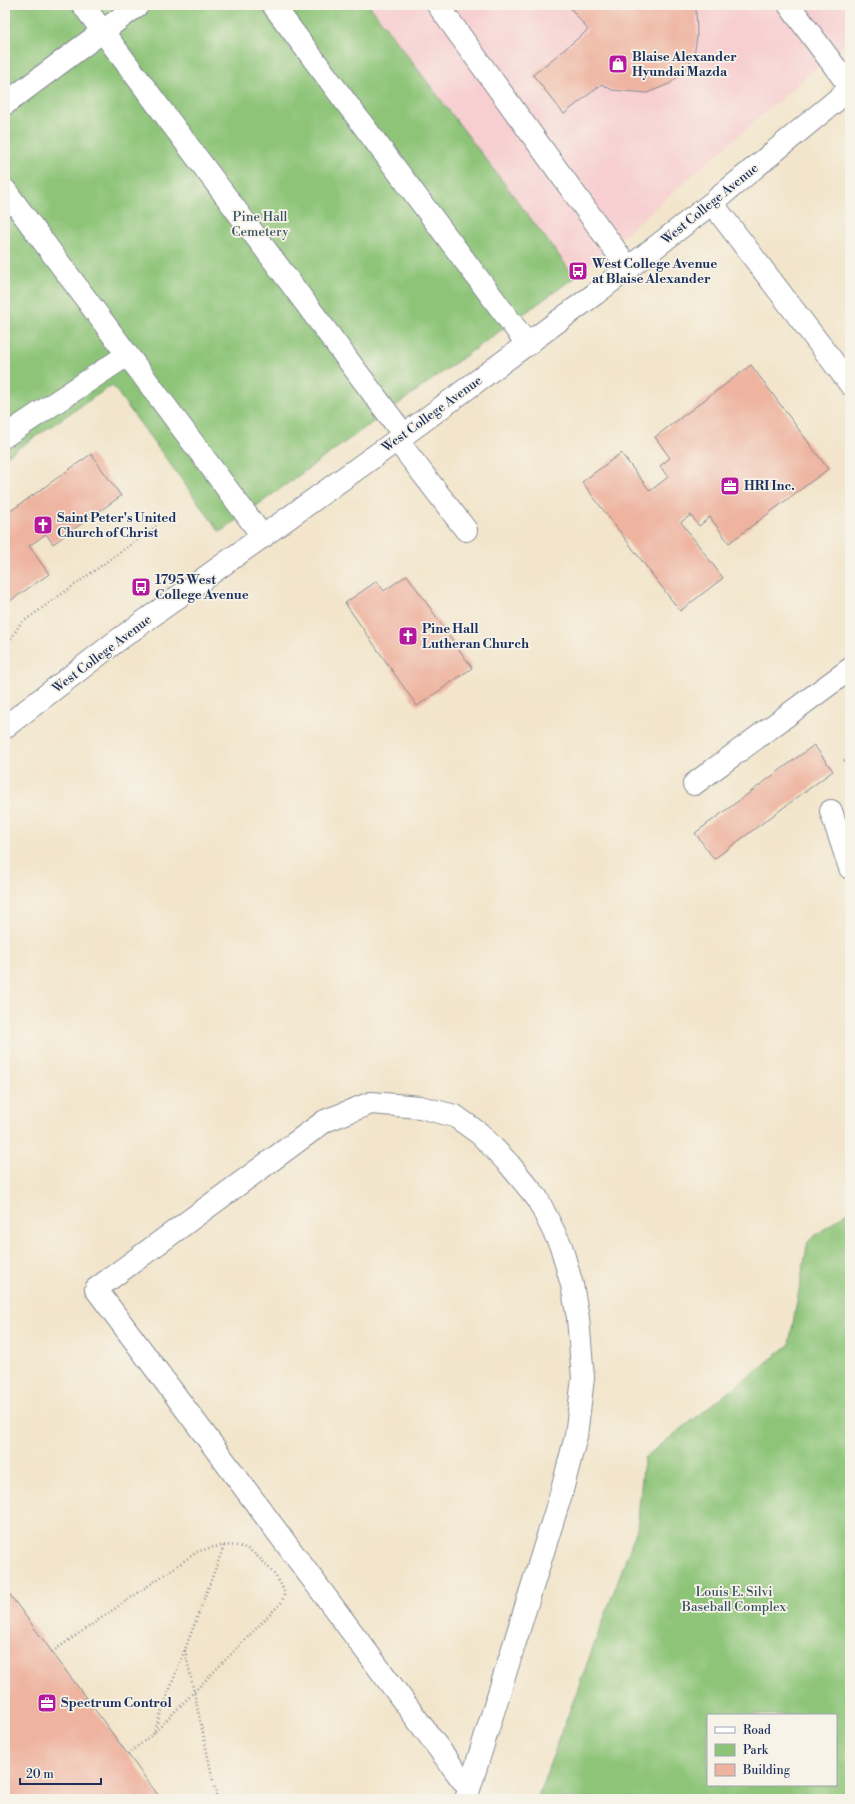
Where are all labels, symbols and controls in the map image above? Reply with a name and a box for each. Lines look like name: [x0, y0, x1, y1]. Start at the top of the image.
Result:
place label: Blaise Alexander Hyundai Mazda: [632, 49, 737, 80]
shop icon: Blaise Alexander Hyundai Mazda: [607, 53, 629, 75]
street label: West College Avenue: [658, 160, 762, 249]
park label: Pine Hall Cemetery: [232, 209, 289, 240]
place label: West College Avenue at Blaise Alexander: [591, 256, 717, 287]
bus stop icon: West College Avenue at Blaise Alexander: [567, 260, 589, 282]
street label: West College Avenue: [378, 372, 485, 456]
office icon: HRI Inc.: [719, 475, 741, 497]
place label: HRI Inc.: [744, 478, 795, 494]
place label: Saint Peter's United Church of Christ: [57, 510, 177, 541]
church icon: Saint Peter's United Church of Christ: [32, 514, 54, 536]
place label: 1795 West College Avenue: [155, 572, 249, 603]
bus stop icon: 1795 West College Avenue: [130, 576, 152, 598]
street label: West College Avenue: [49, 611, 155, 697]
place label: Pine Hall Lutheran Church: [422, 621, 529, 652]
church icon: Pine Hall Lutheran Church: [397, 625, 419, 647]
park label: Louis E. Silvi Baseball Complex: [681, 1584, 787, 1615]
office icon: Spectrum Control: [36, 1692, 58, 1714]
place label: Spectrum Control: [61, 1695, 172, 1711]
legend: [707, 1714, 837, 1786]
text: Road: [743, 1723, 771, 1738]
text: Park: [743, 1743, 769, 1758]
scale bar: [20, 1760, 101, 1786]
text: Building: [742, 1763, 791, 1778]
text: 20 m: [26, 1767, 54, 1782]

